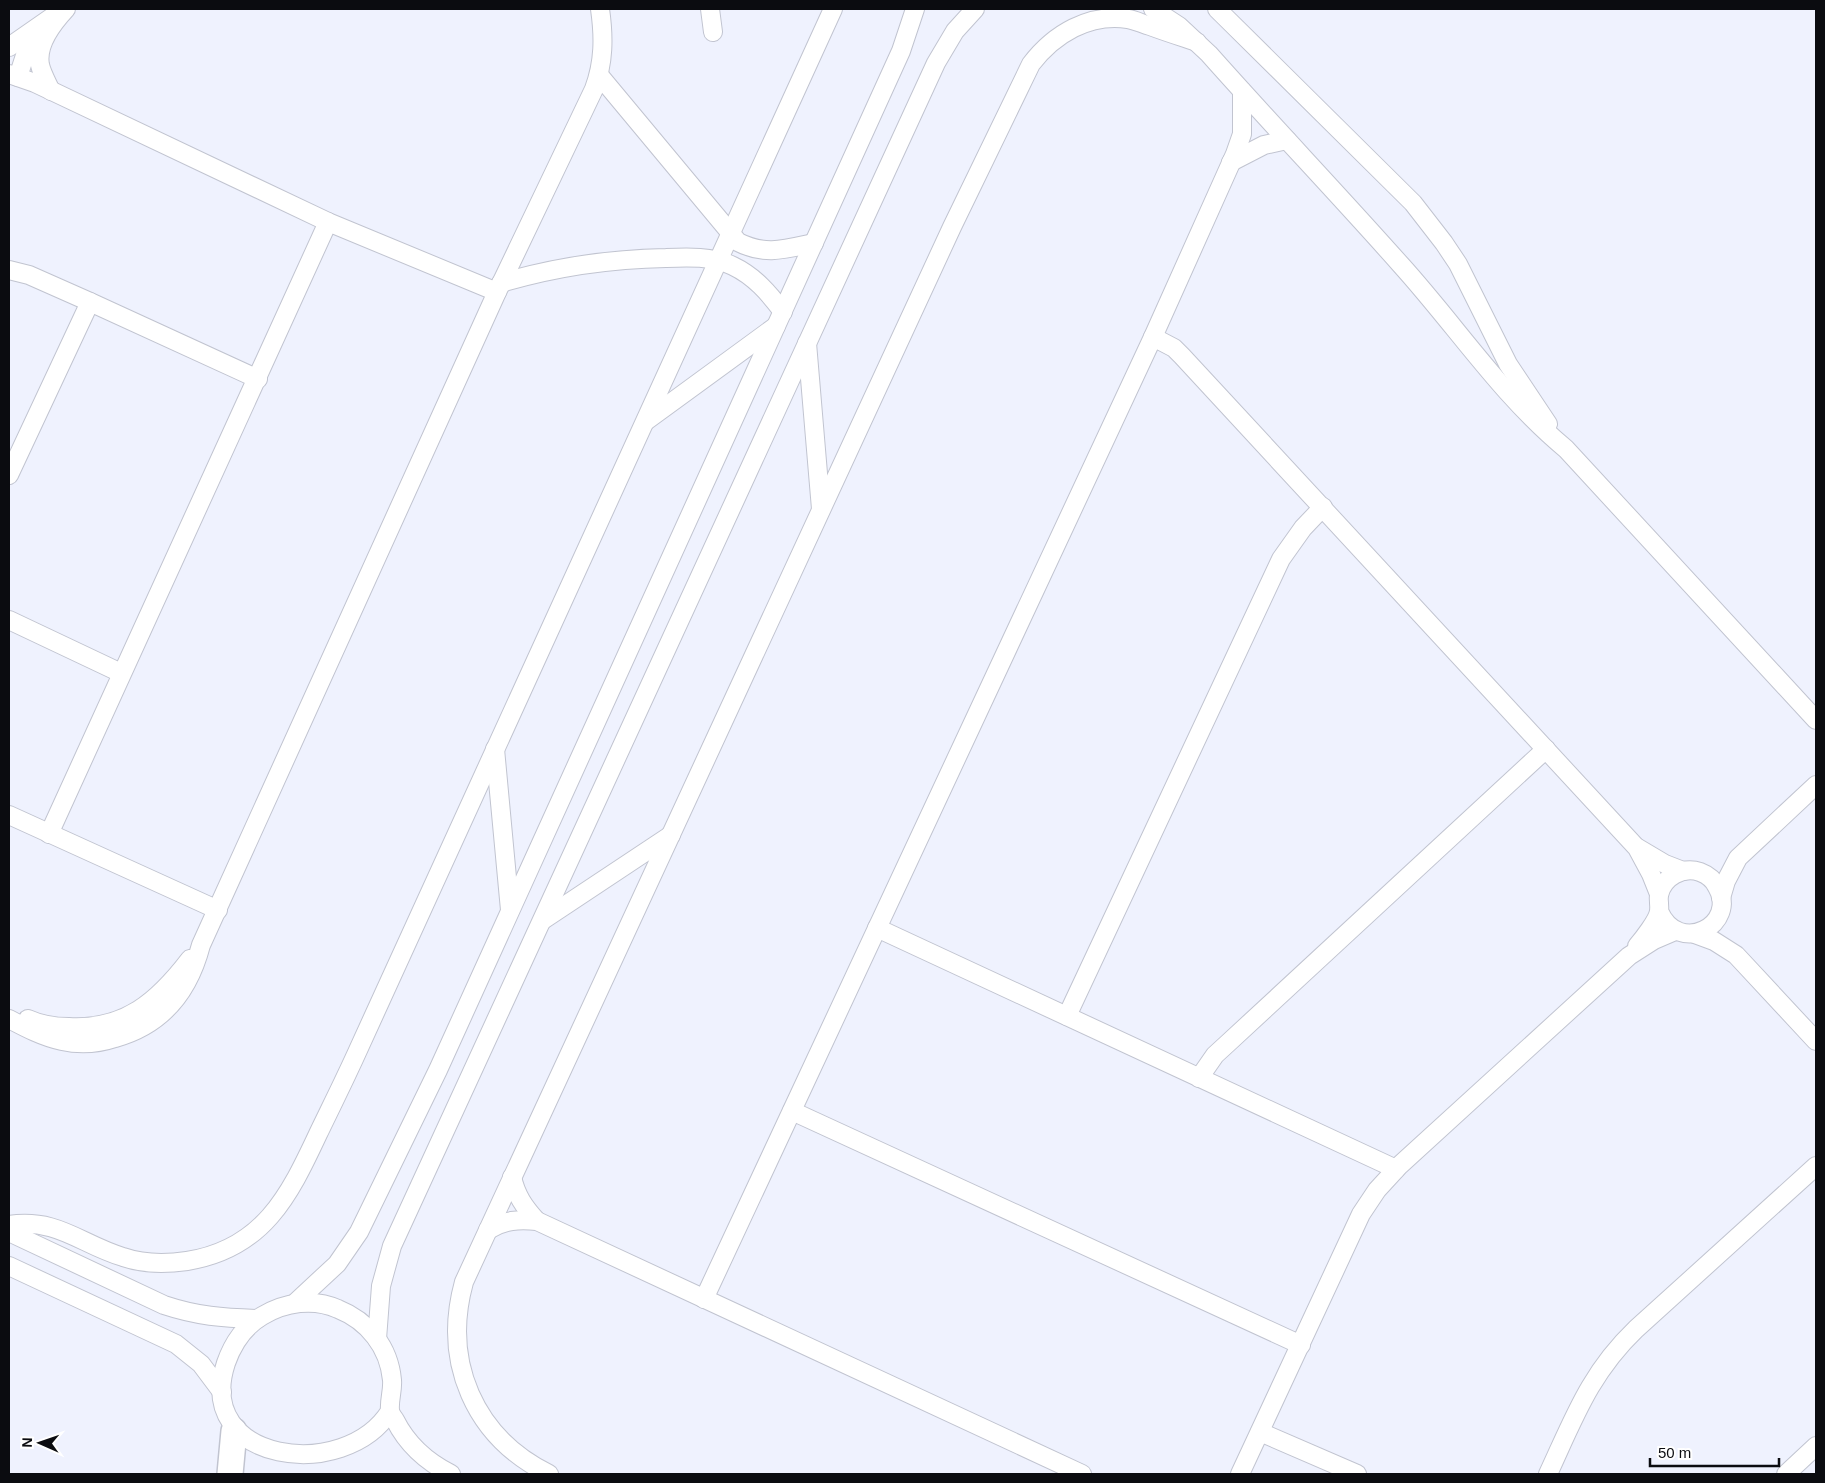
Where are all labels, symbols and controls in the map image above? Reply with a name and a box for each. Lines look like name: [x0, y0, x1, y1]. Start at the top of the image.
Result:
north arrow: [15, 1418, 65, 1468]
scale bar: [1650, 1436, 1779, 1468]
text: N: [19, 1437, 35, 1448]
text: 50 m: [1658, 1444, 1691, 1461]

